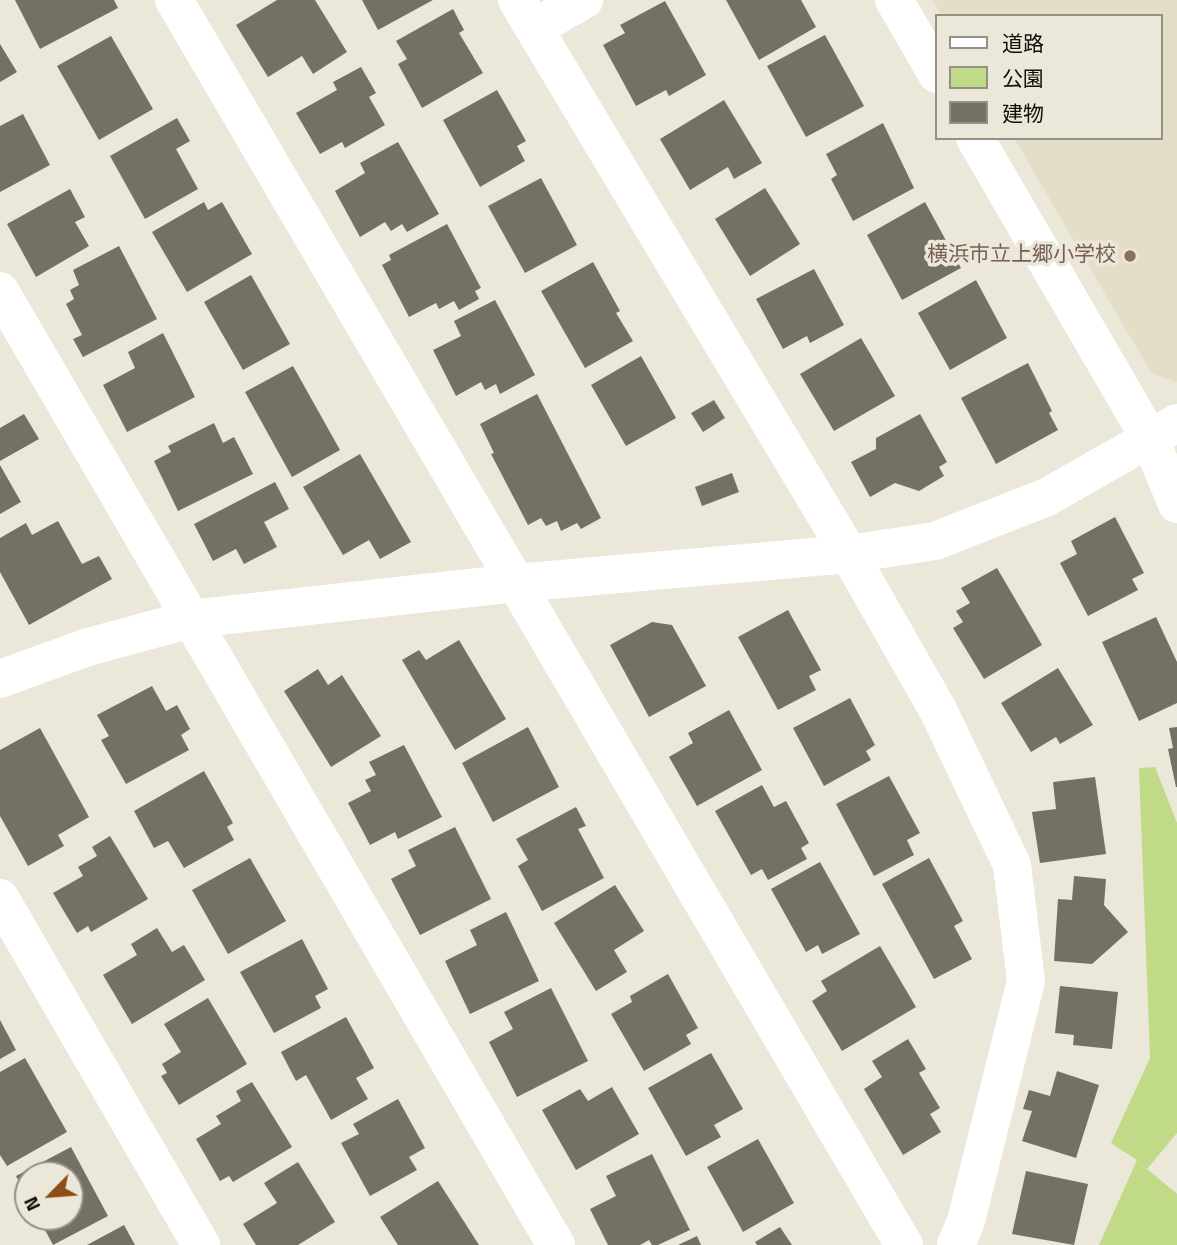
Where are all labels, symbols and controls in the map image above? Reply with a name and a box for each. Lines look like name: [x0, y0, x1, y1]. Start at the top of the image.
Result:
legend: [936, 14, 1163, 140]
text: 道路: [1002, 27, 1044, 59]
text: 公園: [1002, 62, 1044, 94]
text: 建物: [1002, 97, 1044, 129]
place label: 横浜市立上郷小学校: [927, 243, 1116, 269]
marker: 横浜市立上郷小学校: [1122, 248, 1138, 264]
north arrow: [14, 1161, 84, 1231]
text: N: [15, 1192, 47, 1216]

